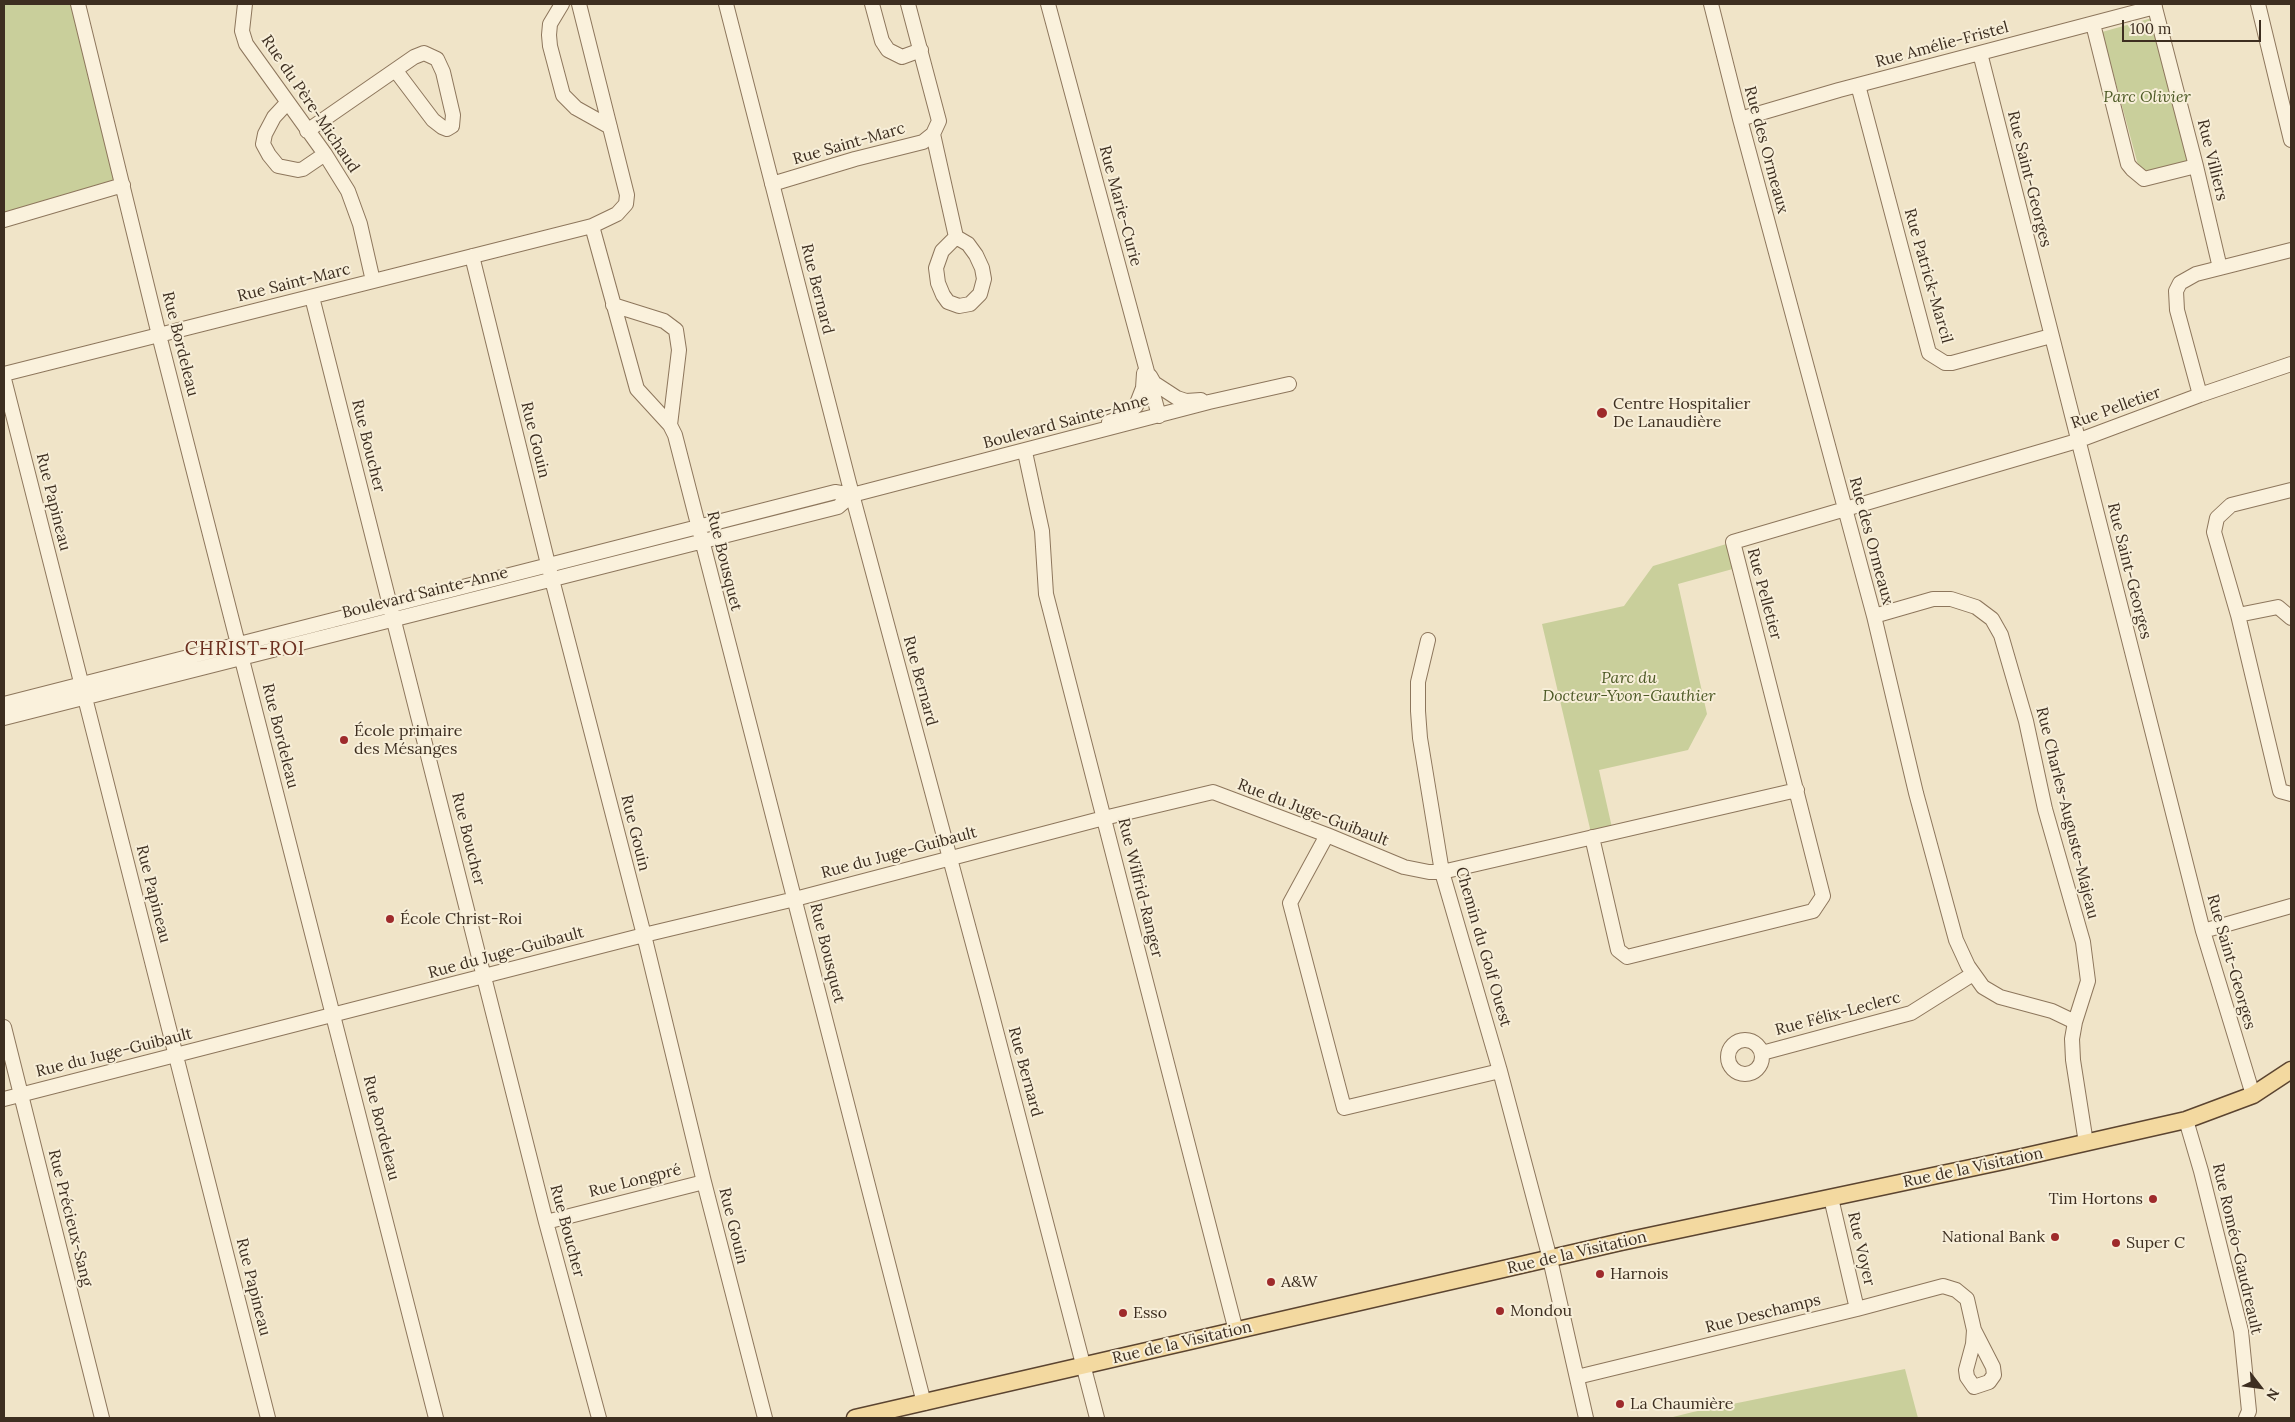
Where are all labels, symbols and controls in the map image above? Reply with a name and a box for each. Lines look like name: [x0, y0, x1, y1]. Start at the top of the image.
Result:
scale bar: [2125, 10, 2264, 42]
street label: Rue Amélie-Fristel: [1873, 18, 2011, 72]
text: 100 m: [2130, 19, 2171, 38]
street label: Rue du Père-Michaud: [257, 32, 363, 176]
street label: Rue des Ormeaux: [1740, 84, 1792, 216]
park label: Parc Olivier: [2103, 87, 2191, 107]
street label: Rue Saint-Georges: [2003, 109, 2055, 249]
street label: Rue Villiers: [2193, 117, 2231, 203]
street label: Rue Saint-Marc: [791, 119, 907, 169]
street label: Rue Marie-Curie: [1095, 144, 1145, 268]
street label: Rue Patrick-Marcil: [1900, 206, 1956, 346]
street label: Rue Bernard: [797, 242, 837, 336]
street label: Rue Saint-Marc: [235, 260, 353, 306]
street label: Rue Bordeleau: [158, 289, 202, 399]
street label: Rue Pelletier: [2068, 383, 2164, 433]
street label: Boulevard Sainte-Anne: [981, 391, 1151, 453]
place label: Centre Hospitalier De Lanaudière: [1613, 394, 1750, 432]
street label: Rue Boucher: [347, 398, 389, 494]
street label: Rue Gouin: [516, 400, 554, 480]
marker: Centre Hospitalier De Lanaudière: [1595, 406, 1609, 420]
street label: Rue Papineau: [32, 451, 74, 553]
street label: Rue des Ormeaux: [1845, 475, 1897, 607]
street label: Rue Saint-Georges: [2103, 501, 2155, 641]
street label: Rue Bousquet: [702, 509, 746, 613]
street label: Rue Pelletier: [1743, 546, 1785, 642]
street label: Boulevard Sainte-Anne: [340, 563, 510, 623]
street label: Rue Bernard: [899, 634, 941, 728]
district label: CHRIST-ROI: [184, 639, 306, 661]
park label: Parc du Docteur-Yvon-Gauthier: [1542, 668, 1716, 706]
street label: Rue Bordeleau: [258, 681, 302, 791]
street label: Rue Charles-Auguste-Majeau: [2031, 705, 2103, 921]
place label: École primaire des Mésanges: [354, 721, 462, 759]
marker: École primaire des Mésanges: [338, 734, 350, 746]
street label: Rue du Juge-Guibault: [1235, 775, 1391, 851]
street label: Rue Boucher: [447, 791, 489, 887]
street label: Rue Gouin: [616, 793, 654, 873]
street label: Rue Wilfrid-Ranger: [1113, 816, 1167, 960]
street label: Rue du Juge-Guibault: [819, 823, 979, 883]
street label: Rue Papineau: [132, 843, 174, 945]
street label: Chemin du Golf Ouest: [1451, 865, 1515, 1029]
street label: Rue Saint-Georges: [2203, 892, 2259, 1032]
street label: Rue Bousquet: [805, 901, 849, 1005]
place label: École Christ-Roi: [400, 909, 522, 929]
marker: École Christ-Roi: [384, 913, 396, 925]
street label: Rue du Juge-Guibault: [426, 923, 586, 983]
street label: Rue Félix-Leclerc: [1773, 988, 1903, 1040]
street label: Rue du Juge-Guibault: [34, 1024, 194, 1082]
street label: Rue Bernard: [1004, 1025, 1046, 1119]
street label: Rue Bordeleau: [359, 1073, 403, 1183]
street label: Rue de la Visitation: [1901, 1144, 2045, 1192]
street label: Rue Précieux-Sang: [44, 1147, 96, 1289]
street label: Rue Longpré: [587, 1160, 683, 1202]
street label: Rue Roméo-Gaudreault: [2208, 1162, 2266, 1336]
street label: Rue Boucher: [545, 1183, 589, 1279]
street label: Rue Gouin: [714, 1186, 752, 1266]
place label: Tim Hortons: [2049, 1189, 2143, 1209]
marker: Tim Hortons: [2147, 1193, 2159, 1205]
street label: Rue Voyer: [1843, 1210, 1879, 1288]
place label: National Bank: [1942, 1227, 2045, 1247]
street label: Rue de la Visitation: [1505, 1228, 1649, 1278]
marker: National Bank: [2049, 1231, 2061, 1243]
place label: Super C: [2126, 1233, 2185, 1253]
street label: Rue Papineau: [232, 1236, 274, 1338]
marker: Super C: [2110, 1237, 2122, 1249]
place label: Harnois: [1610, 1264, 1669, 1284]
marker: Harnois: [1594, 1268, 1606, 1280]
place label: A&W: [1281, 1272, 1318, 1292]
marker: A&W: [1265, 1276, 1277, 1288]
street label: Rue Deschamps: [1703, 1290, 1823, 1338]
place label: Mondou: [1510, 1301, 1572, 1321]
place label: Esso: [1133, 1303, 1167, 1323]
marker: Mondou: [1494, 1305, 1506, 1317]
marker: Esso: [1117, 1307, 1129, 1319]
street label: Rue de la Visitation: [1110, 1318, 1254, 1368]
north arrow: [2235, 1362, 2285, 1412]
text: N: [2262, 1385, 2283, 1404]
place label: La Chaumière: [1630, 1394, 1734, 1414]
marker: La Chaumière: [1614, 1398, 1626, 1410]

